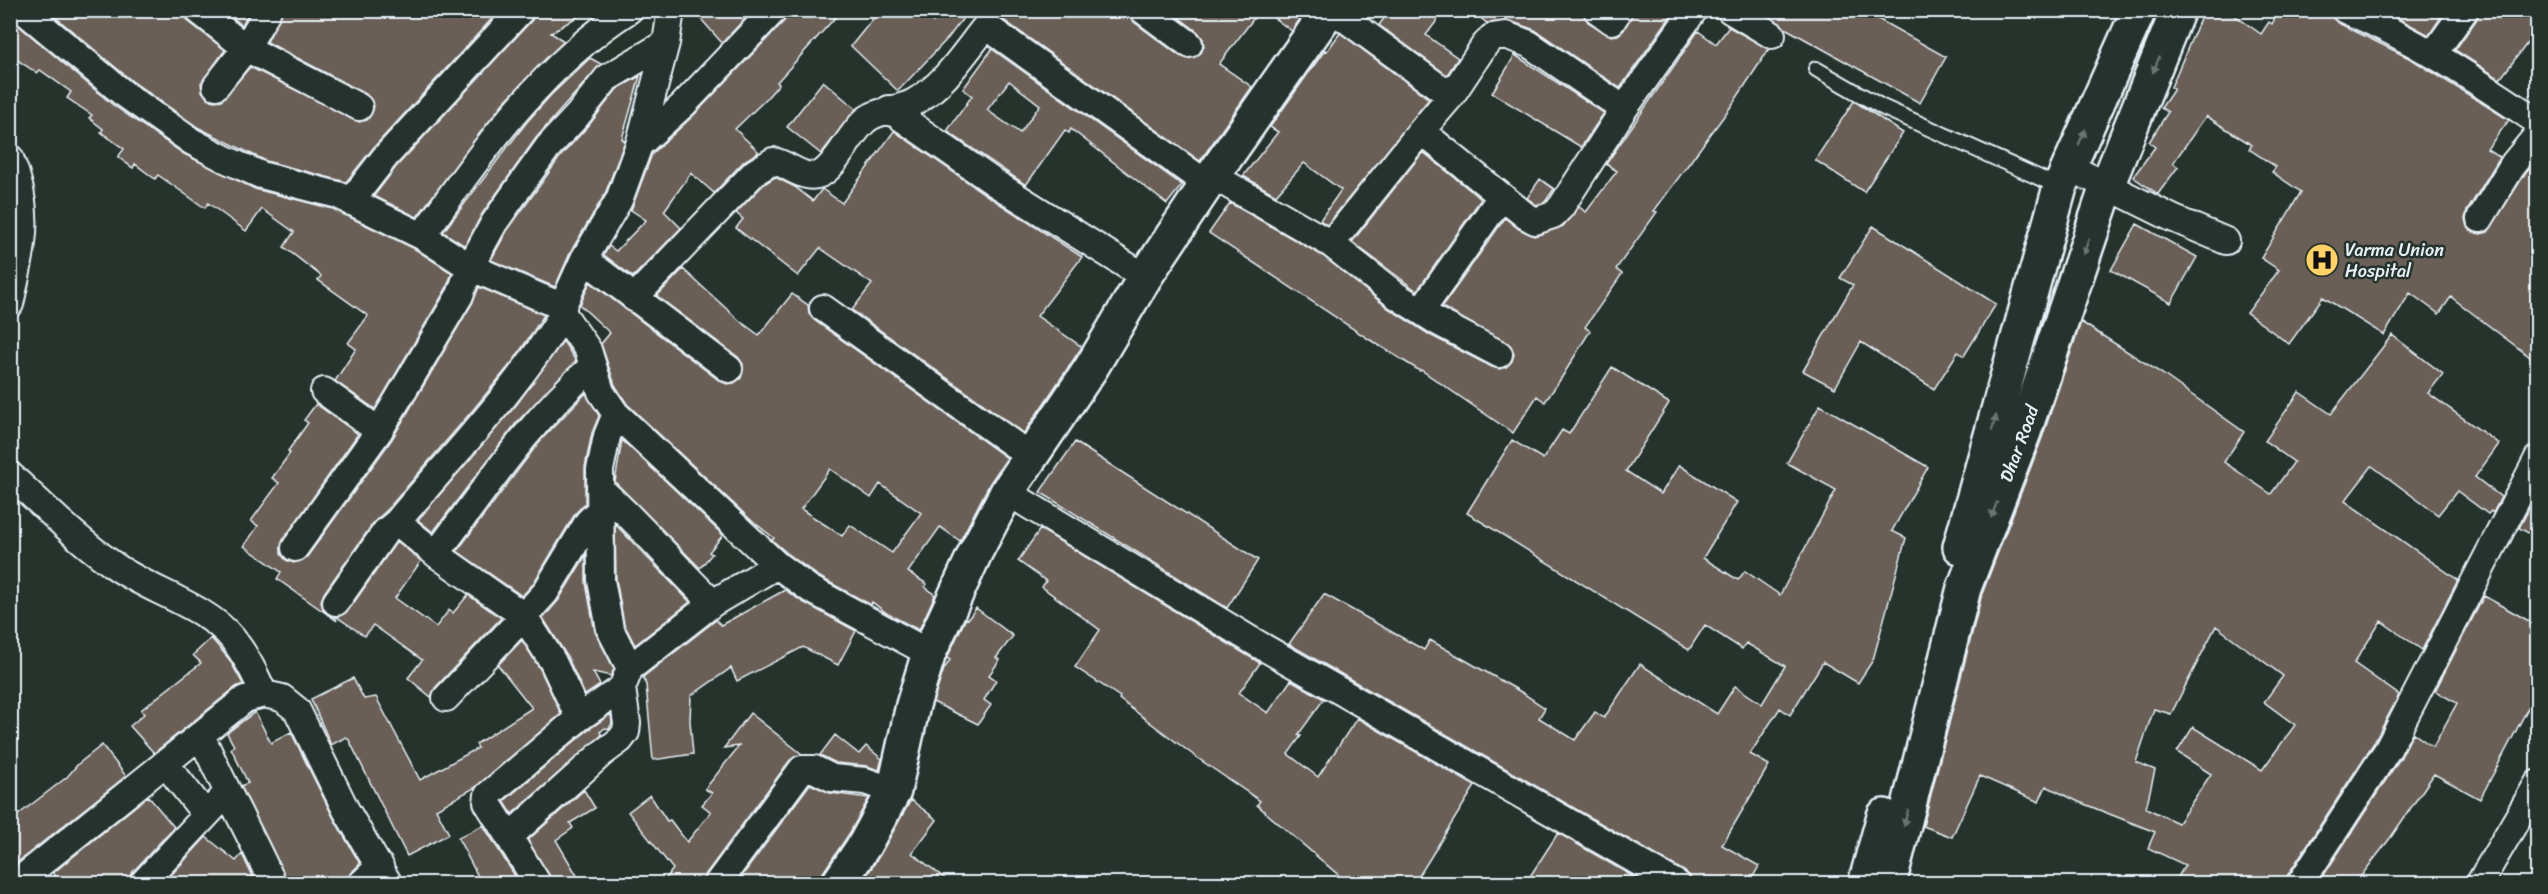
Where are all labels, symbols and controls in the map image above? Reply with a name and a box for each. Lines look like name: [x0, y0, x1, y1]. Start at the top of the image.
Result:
one-way arrow: [2151, 56, 2161, 74]
one-way arrow: [2078, 128, 2087, 145]
place label: Varma Union Hospital: [2345, 234, 2444, 287]
one-way arrow: [2081, 238, 2091, 256]
hospital icon: Varma Union Hospital: [2304, 242, 2340, 278]
street label: Dhar Road: [1990, 399, 2048, 487]
one-way arrow: [1990, 414, 1999, 432]
one-way arrow: [1989, 501, 1998, 519]
one-way arrow: [1900, 809, 1910, 827]

